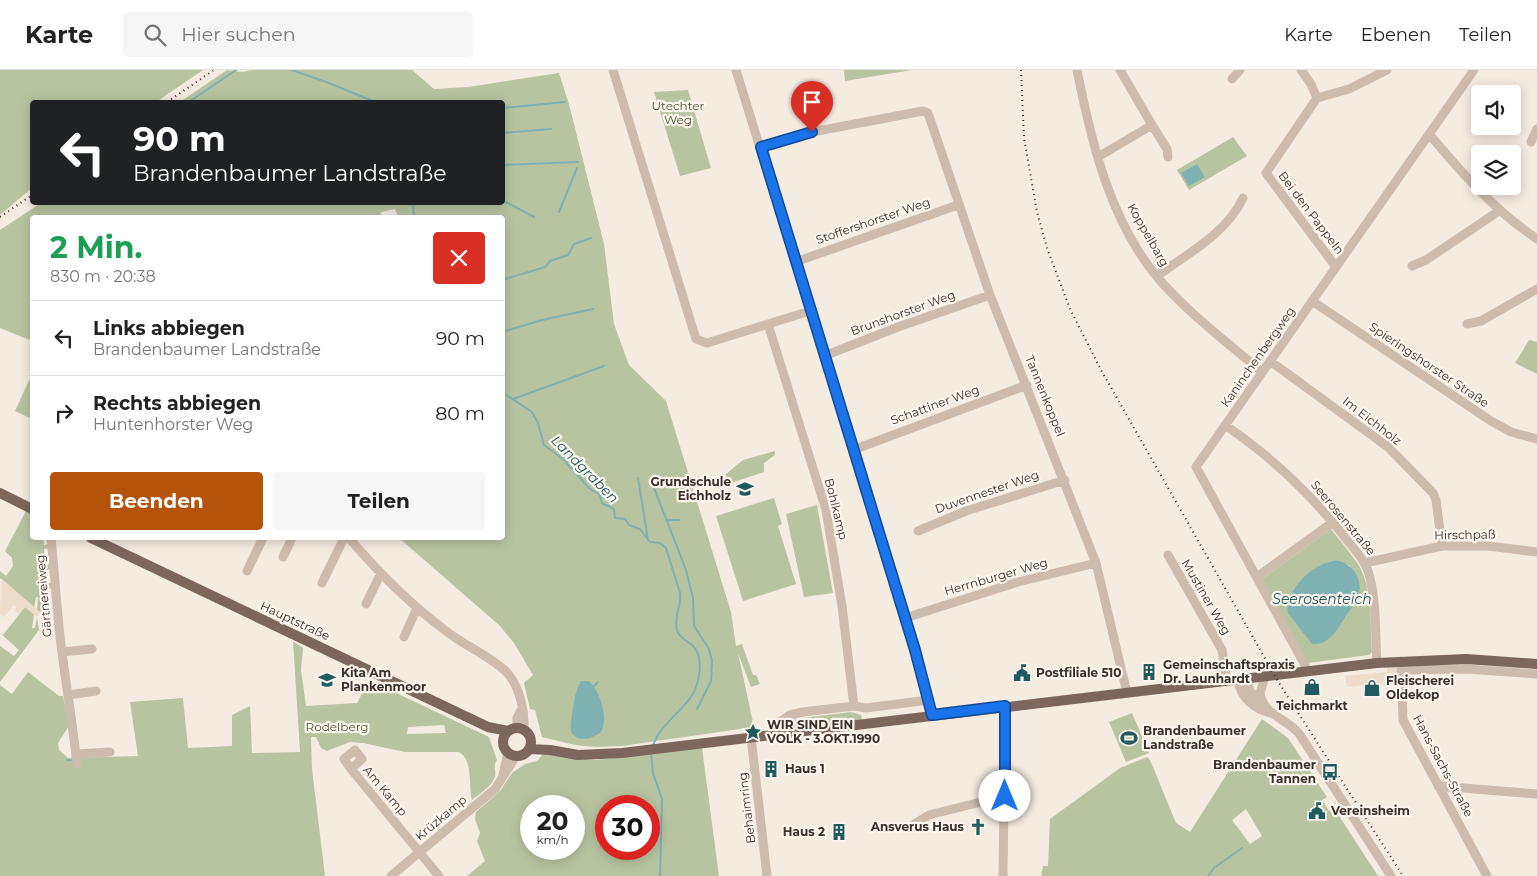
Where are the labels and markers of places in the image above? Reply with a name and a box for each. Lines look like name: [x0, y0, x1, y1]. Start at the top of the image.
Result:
pin: [791, 81, 833, 132]
place label: Grundschule Eichholz: [651, 474, 731, 503]
school or university icon: Grundschule Eichholz: [735, 479, 755, 499]
place label: Gemeinschaftspraxis Dr. Launhardt: [1163, 657, 1295, 686]
building icon: Gemeinschaftspraxis Dr. Launhardt: [1139, 662, 1159, 682]
public building icon: Postfiliale 510: [1012, 663, 1032, 683]
place label: Kita Am Plankenmoor: [341, 665, 426, 694]
place label: Postfiliale 510: [1036, 665, 1121, 680]
school or university icon: Kita Am Plankenmoor: [317, 670, 337, 690]
place label: Fleischerei Oldekop: [1386, 673, 1454, 702]
shop icon: Teichmarkt: [1302, 677, 1322, 697]
shop icon: Fleischerei Oldekop: [1362, 678, 1382, 698]
place label: Teichmarkt: [1276, 698, 1349, 713]
place label: WIR SIND EIN VOLK - 3.OKT.1990: [766, 717, 880, 746]
place icon: WIR SIND EIN VOLK - 3.OKT.1990: [743, 722, 763, 742]
place label: Brandenbaumer Landstraße: [1143, 723, 1246, 752]
sports icon: Brandenbaumer Landstraße: [1119, 728, 1139, 748]
place label: Brandenbaumer Tannen: [1213, 757, 1316, 786]
building icon: Haus 1: [761, 759, 781, 779]
place label: Haus 1: [785, 761, 825, 776]
bus stop icon: Brandenbaumer Tannen: [1320, 762, 1340, 782]
public building icon: Vereinsheim: [1307, 801, 1327, 821]
place label: Vereinsheim: [1330, 803, 1410, 818]
church icon: Ansverus Haus: [968, 817, 988, 837]
place label: Ansverus Haus: [870, 819, 965, 834]
building icon: Haus 2: [829, 822, 849, 842]
place label: Haus 2: [783, 824, 825, 839]

